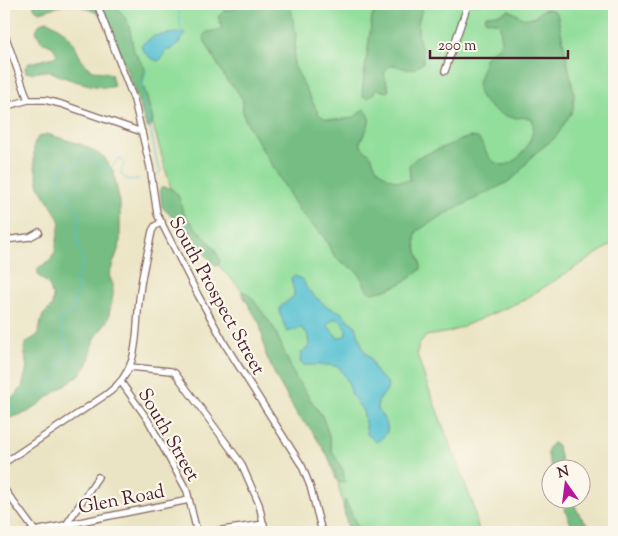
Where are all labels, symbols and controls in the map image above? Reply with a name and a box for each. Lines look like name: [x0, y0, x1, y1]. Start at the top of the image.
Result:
scale bar: [430, 28, 568, 60]
text: 200 m: [438, 36, 477, 57]
street label: South Prospect Street: [161, 212, 271, 381]
street label: South Street: [130, 384, 206, 487]
north arrow: [540, 458, 590, 508]
text: N: [555, 462, 571, 484]
street label: Glen Road: [76, 479, 167, 522]

